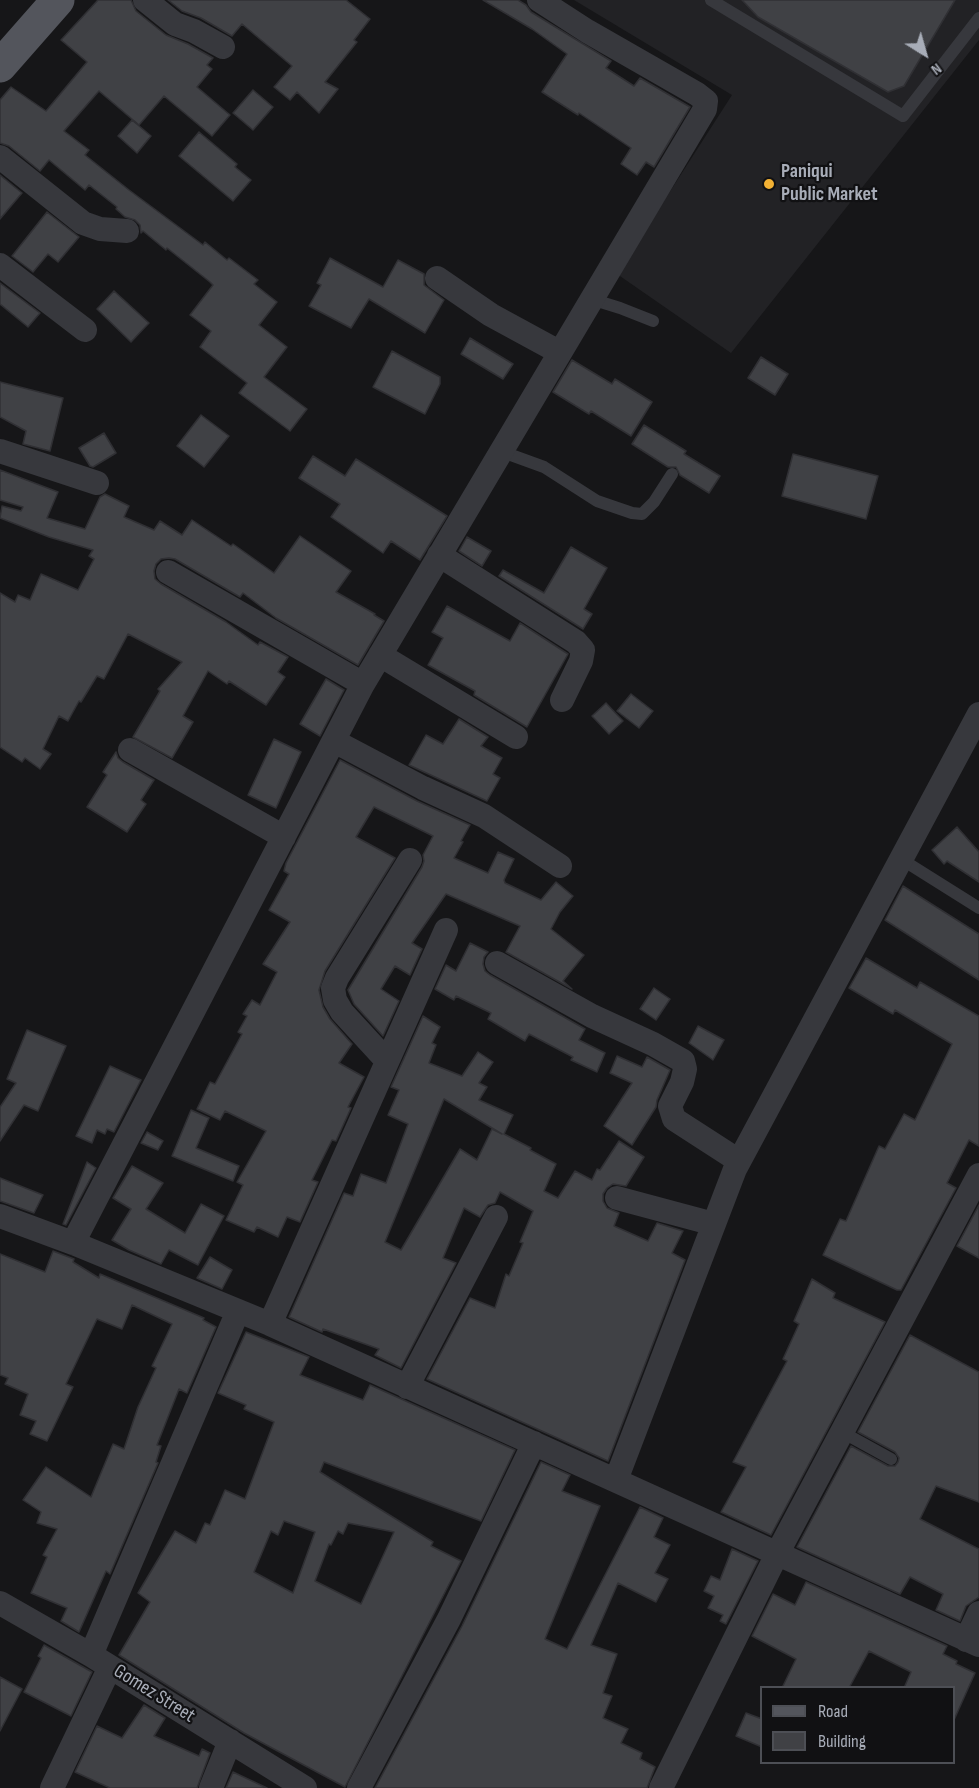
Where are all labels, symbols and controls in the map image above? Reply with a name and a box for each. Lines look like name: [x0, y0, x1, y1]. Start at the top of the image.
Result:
north arrow: [895, 24, 955, 84]
text: N: [927, 59, 945, 79]
place label: Paniqui Public Market: [781, 160, 878, 207]
marker: Paniqui Public Market: [762, 177, 776, 191]
street label: Gomez Street: [109, 1660, 199, 1728]
legend: [760, 1686, 955, 1764]
text: Road: [818, 1701, 848, 1722]
text: Building: [818, 1731, 866, 1752]

